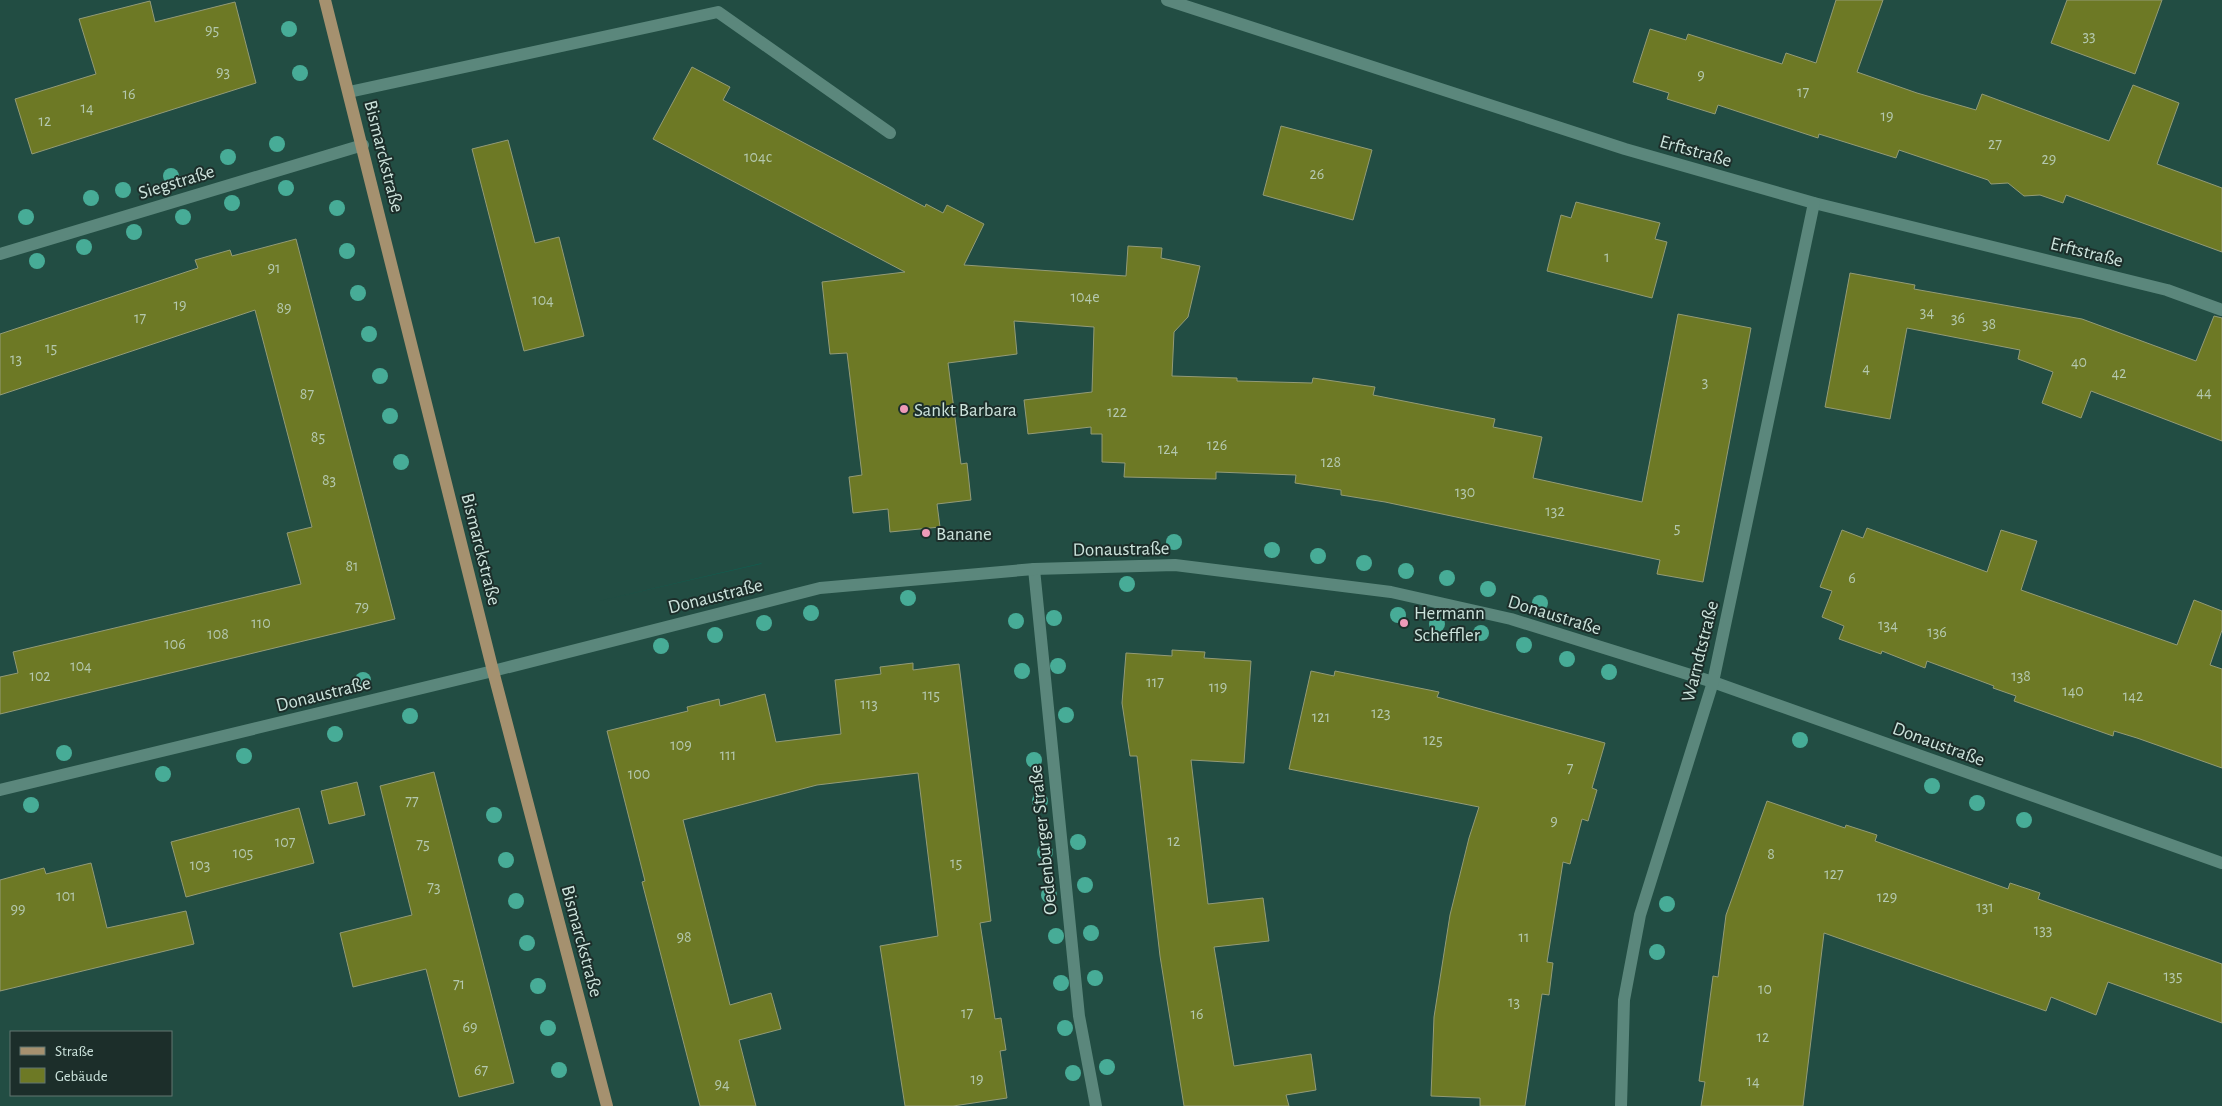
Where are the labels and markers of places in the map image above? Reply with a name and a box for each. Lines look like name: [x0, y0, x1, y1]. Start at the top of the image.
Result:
place label: Sankt Barbara: [914, 401, 1017, 420]
marker: Sankt Barbara: [898, 403, 910, 415]
place label: Banane: [936, 525, 992, 544]
marker: Banane: [920, 527, 932, 539]
place label: Hermann Scheffler: [1414, 604, 1485, 645]
marker: Hermann Scheffler: [1398, 617, 1410, 629]

